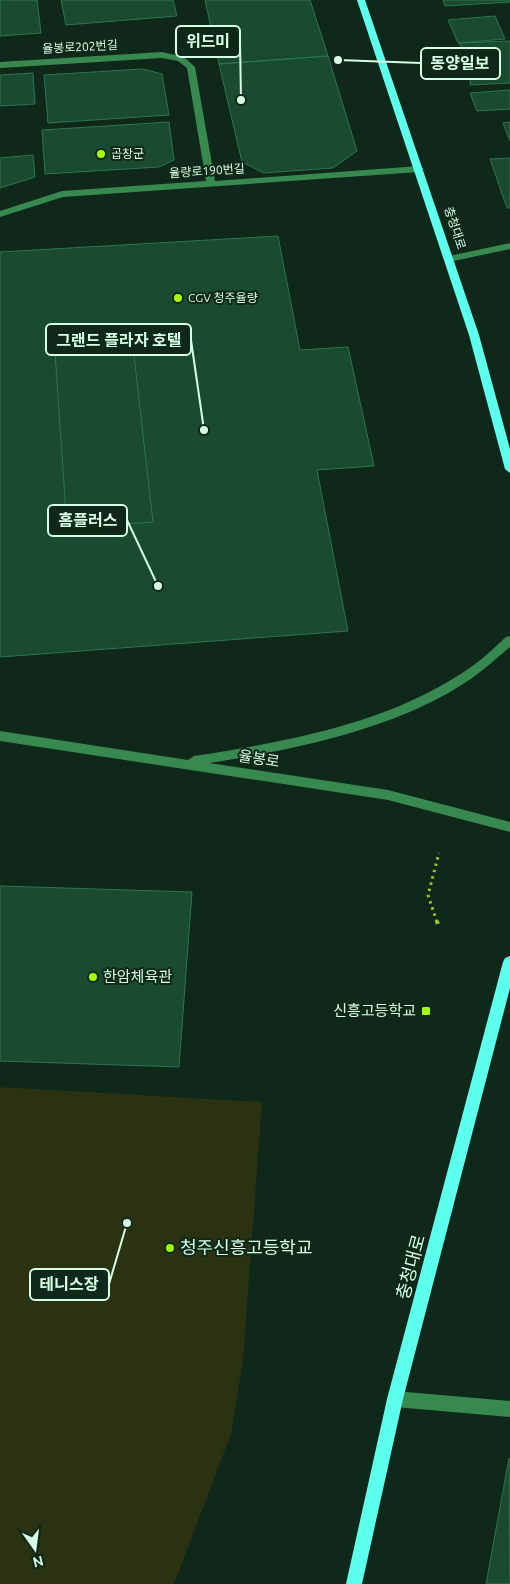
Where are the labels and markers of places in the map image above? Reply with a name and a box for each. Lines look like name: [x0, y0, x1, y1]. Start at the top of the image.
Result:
callout: 위드미: [176, 26, 240, 57]
callout: 동양일보: [421, 48, 500, 79]
place label: 곱창군: [111, 147, 144, 160]
marker: 곱창군: [95, 148, 107, 160]
place label: CGV 청주율량: [188, 291, 258, 304]
marker: CGV 청주율량: [172, 292, 184, 304]
callout: 그랜드 플라자 호텔: [46, 324, 191, 355]
callout: 홈플러스: [48, 505, 127, 536]
place label: 한암체육관: [103, 968, 172, 985]
marker: 한암체육관: [87, 971, 99, 983]
place label: 신흥고등학교: [333, 1002, 416, 1019]
marker: 신흥고등학교: [420, 1005, 432, 1017]
place label: 청주신흥고등학교: [180, 1237, 312, 1257]
marker: 청주신흥고등학교: [164, 1242, 176, 1254]
callout: 테니스장: [30, 1269, 109, 1300]

